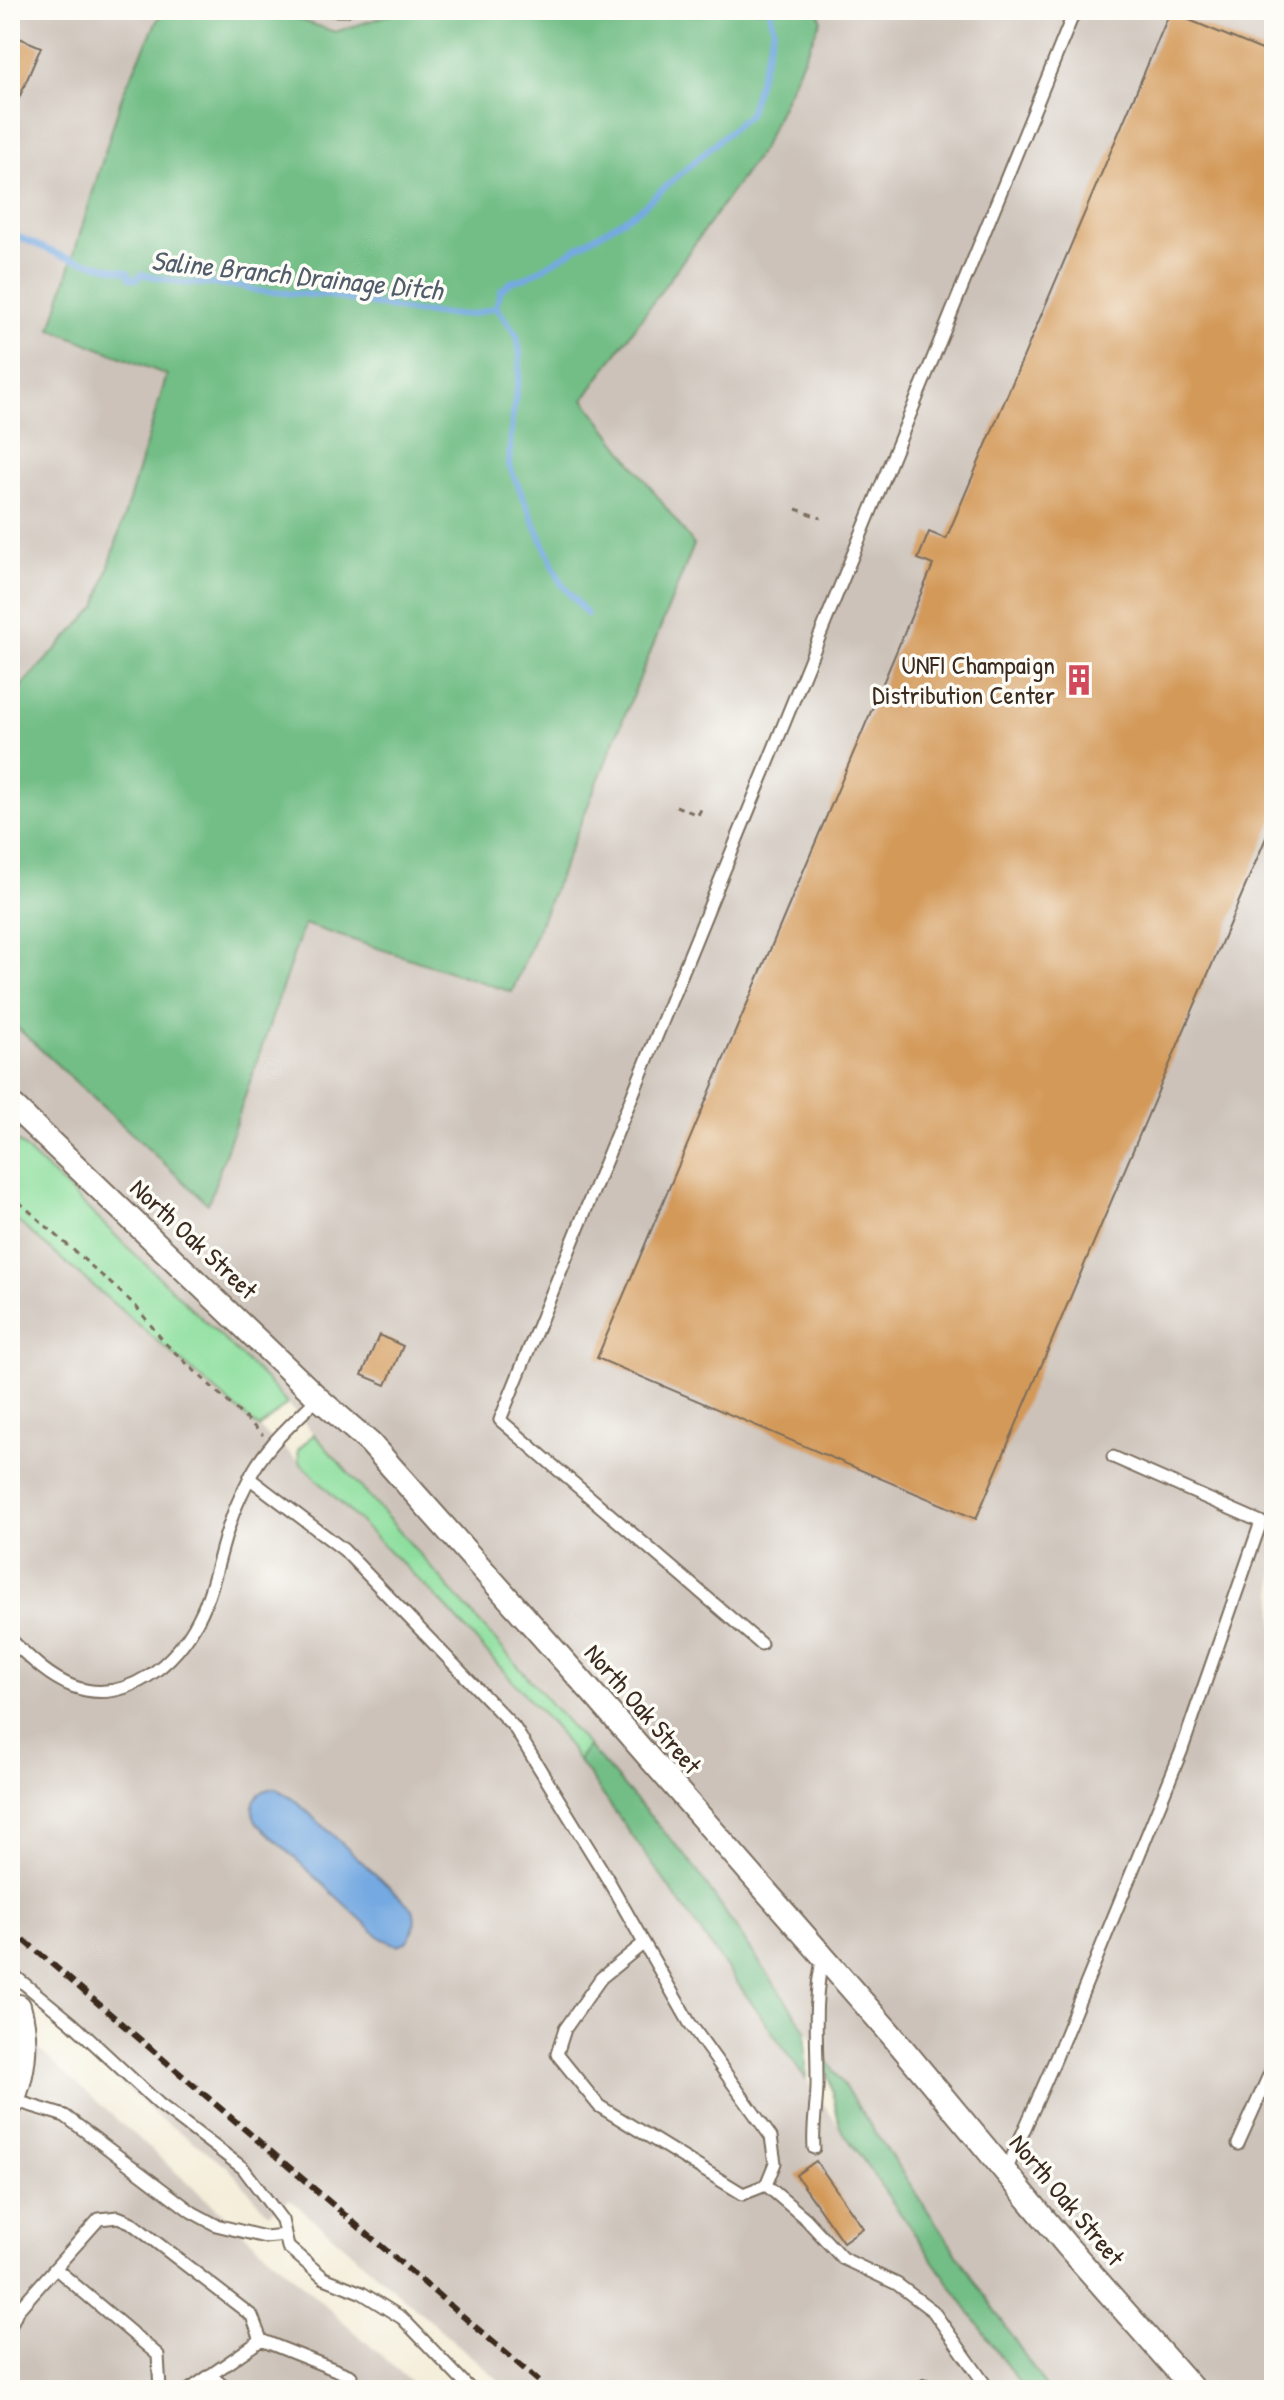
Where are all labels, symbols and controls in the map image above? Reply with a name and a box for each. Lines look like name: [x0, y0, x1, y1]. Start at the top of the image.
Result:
water label: Saline Branch Drainage Ditch: [150, 241, 447, 309]
place label: UNFI Champaign Distribution Center: [872, 647, 1055, 712]
building icon: UNFI Champaign Distribution Center: [1062, 663, 1096, 697]
street label: North Oak Street: [123, 1171, 266, 1307]
street label: North Oak Street: [577, 1636, 710, 1782]
street label: North Oak Street: [1002, 2126, 1134, 2274]

